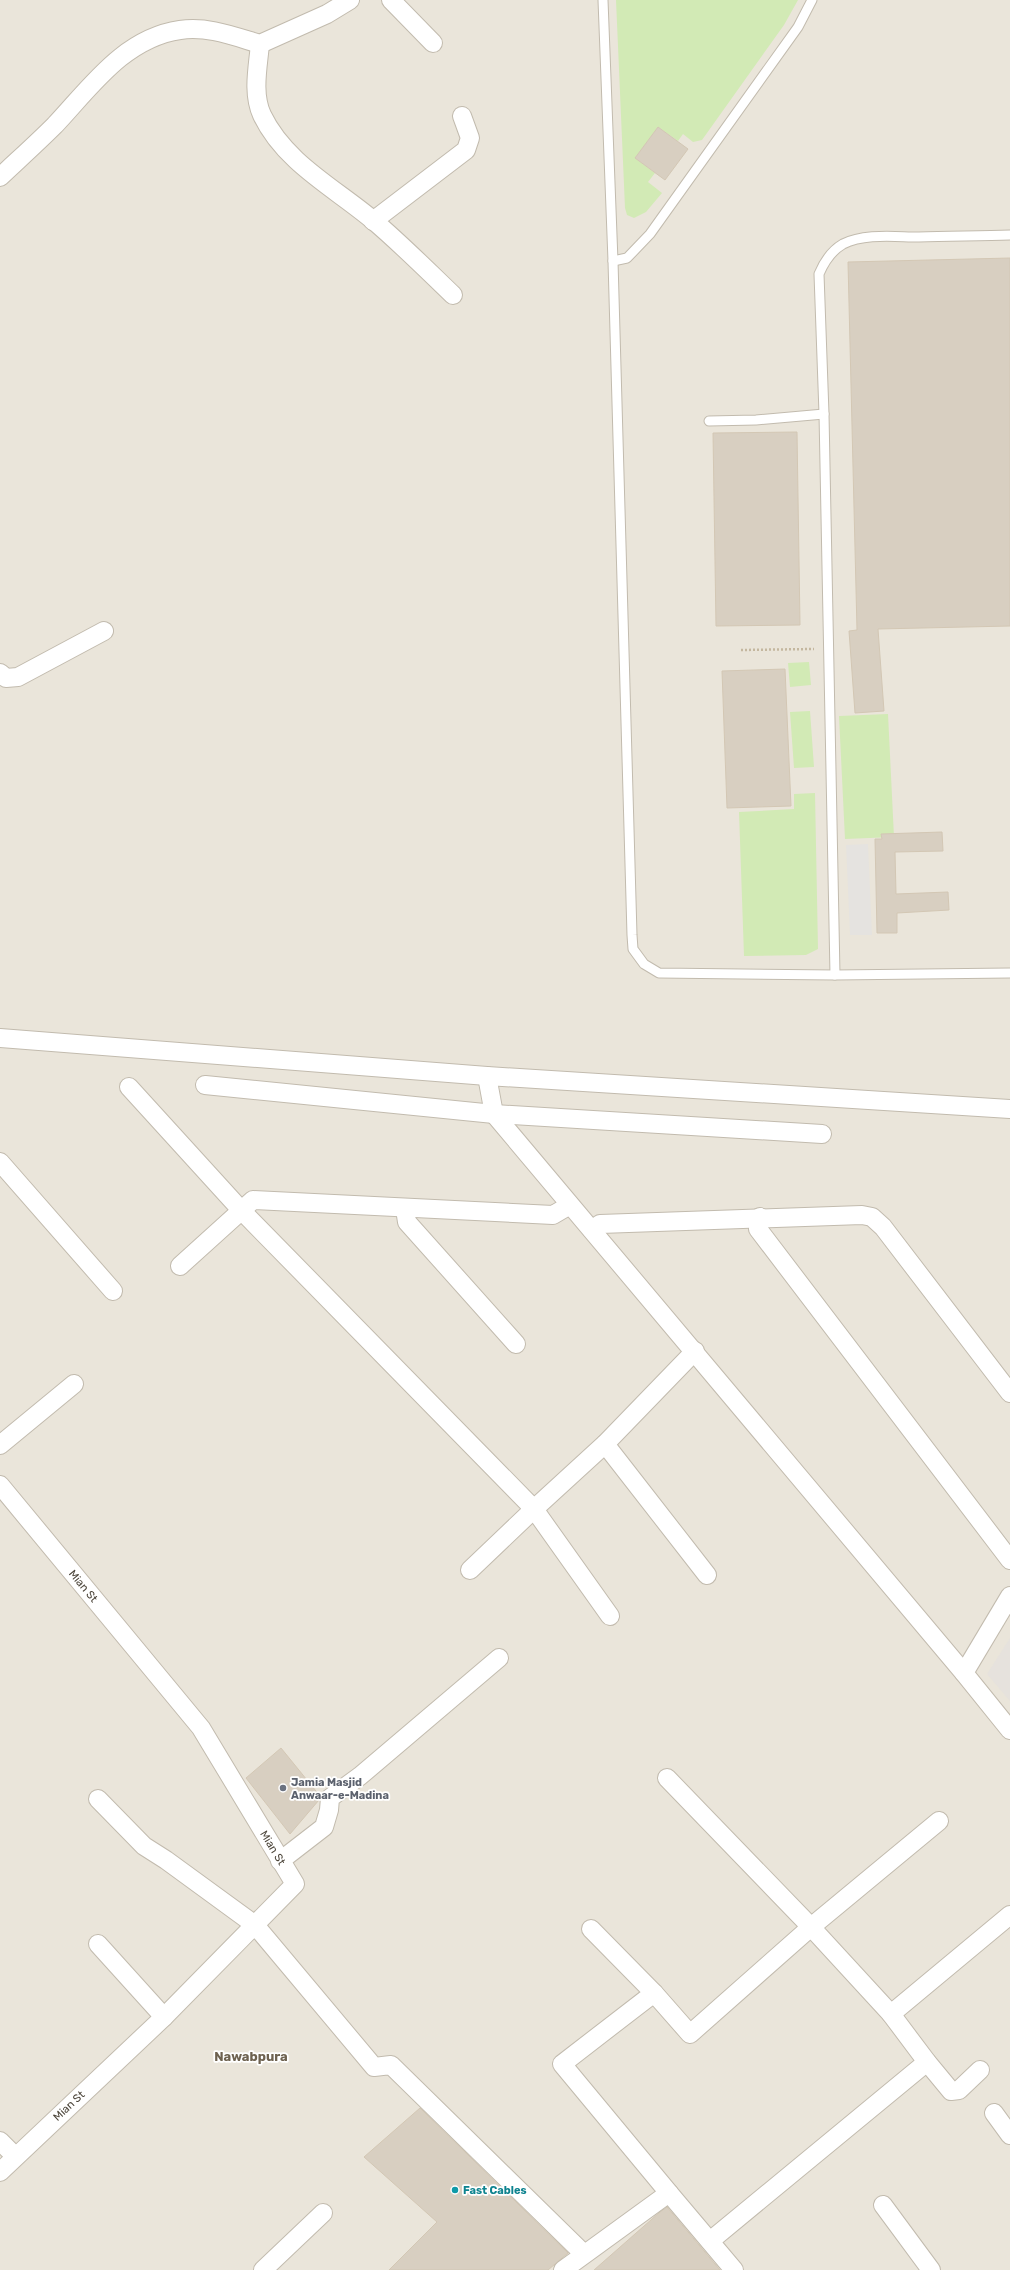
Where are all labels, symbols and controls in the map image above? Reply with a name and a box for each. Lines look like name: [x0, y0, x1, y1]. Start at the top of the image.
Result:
street label: Mian St: [66, 1567, 101, 1605]
place label: Jamia Masjid Anwaar-e-Madina: [291, 1776, 389, 1802]
marker: Jamia Masjid Anwaar-e-Madina: [278, 1783, 288, 1793]
street label: Mian St: [258, 1828, 289, 1868]
district label: Nawabpura: [214, 2049, 288, 2064]
street label: Mian St: [51, 2088, 88, 2124]
place label: Fast Cables: [463, 2184, 527, 2197]
marker: Fast Cables: [450, 2185, 460, 2195]

